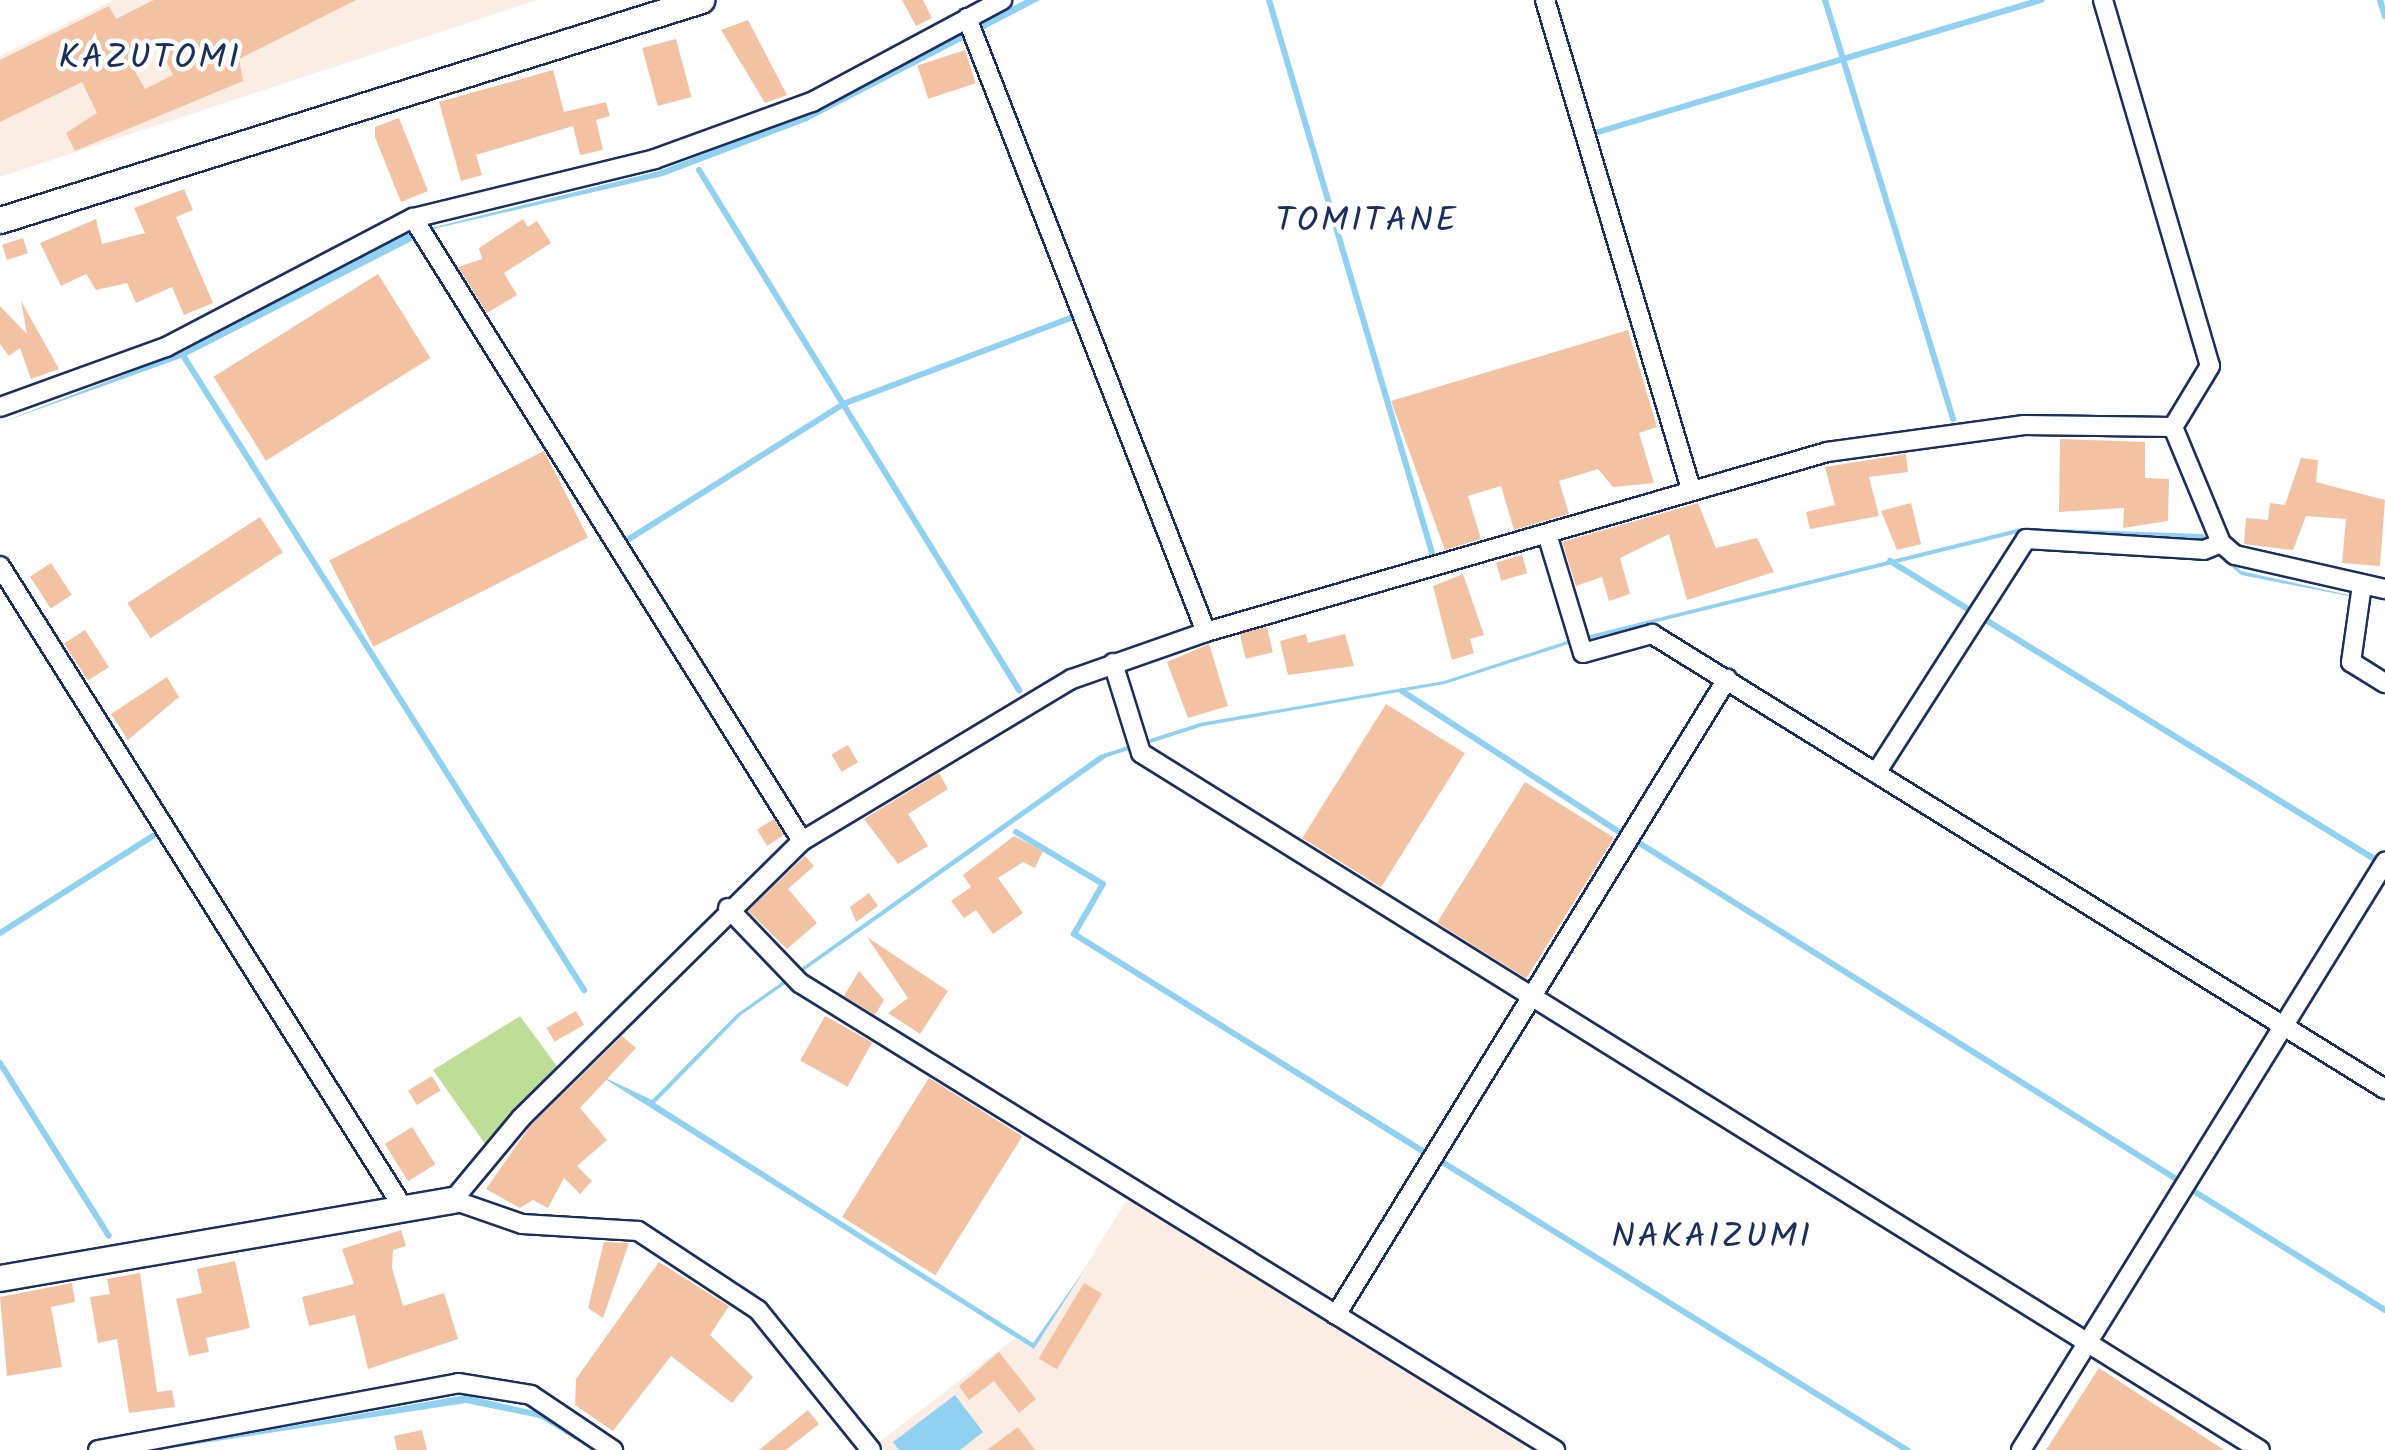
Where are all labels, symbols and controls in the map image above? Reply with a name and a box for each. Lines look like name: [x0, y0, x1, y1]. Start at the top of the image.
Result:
district label: KAZUTOMI: [58, 38, 242, 80]
district label: TOMITANE: [1276, 201, 1458, 243]
district label: NAKAIZUMI: [1611, 1217, 1813, 1259]

